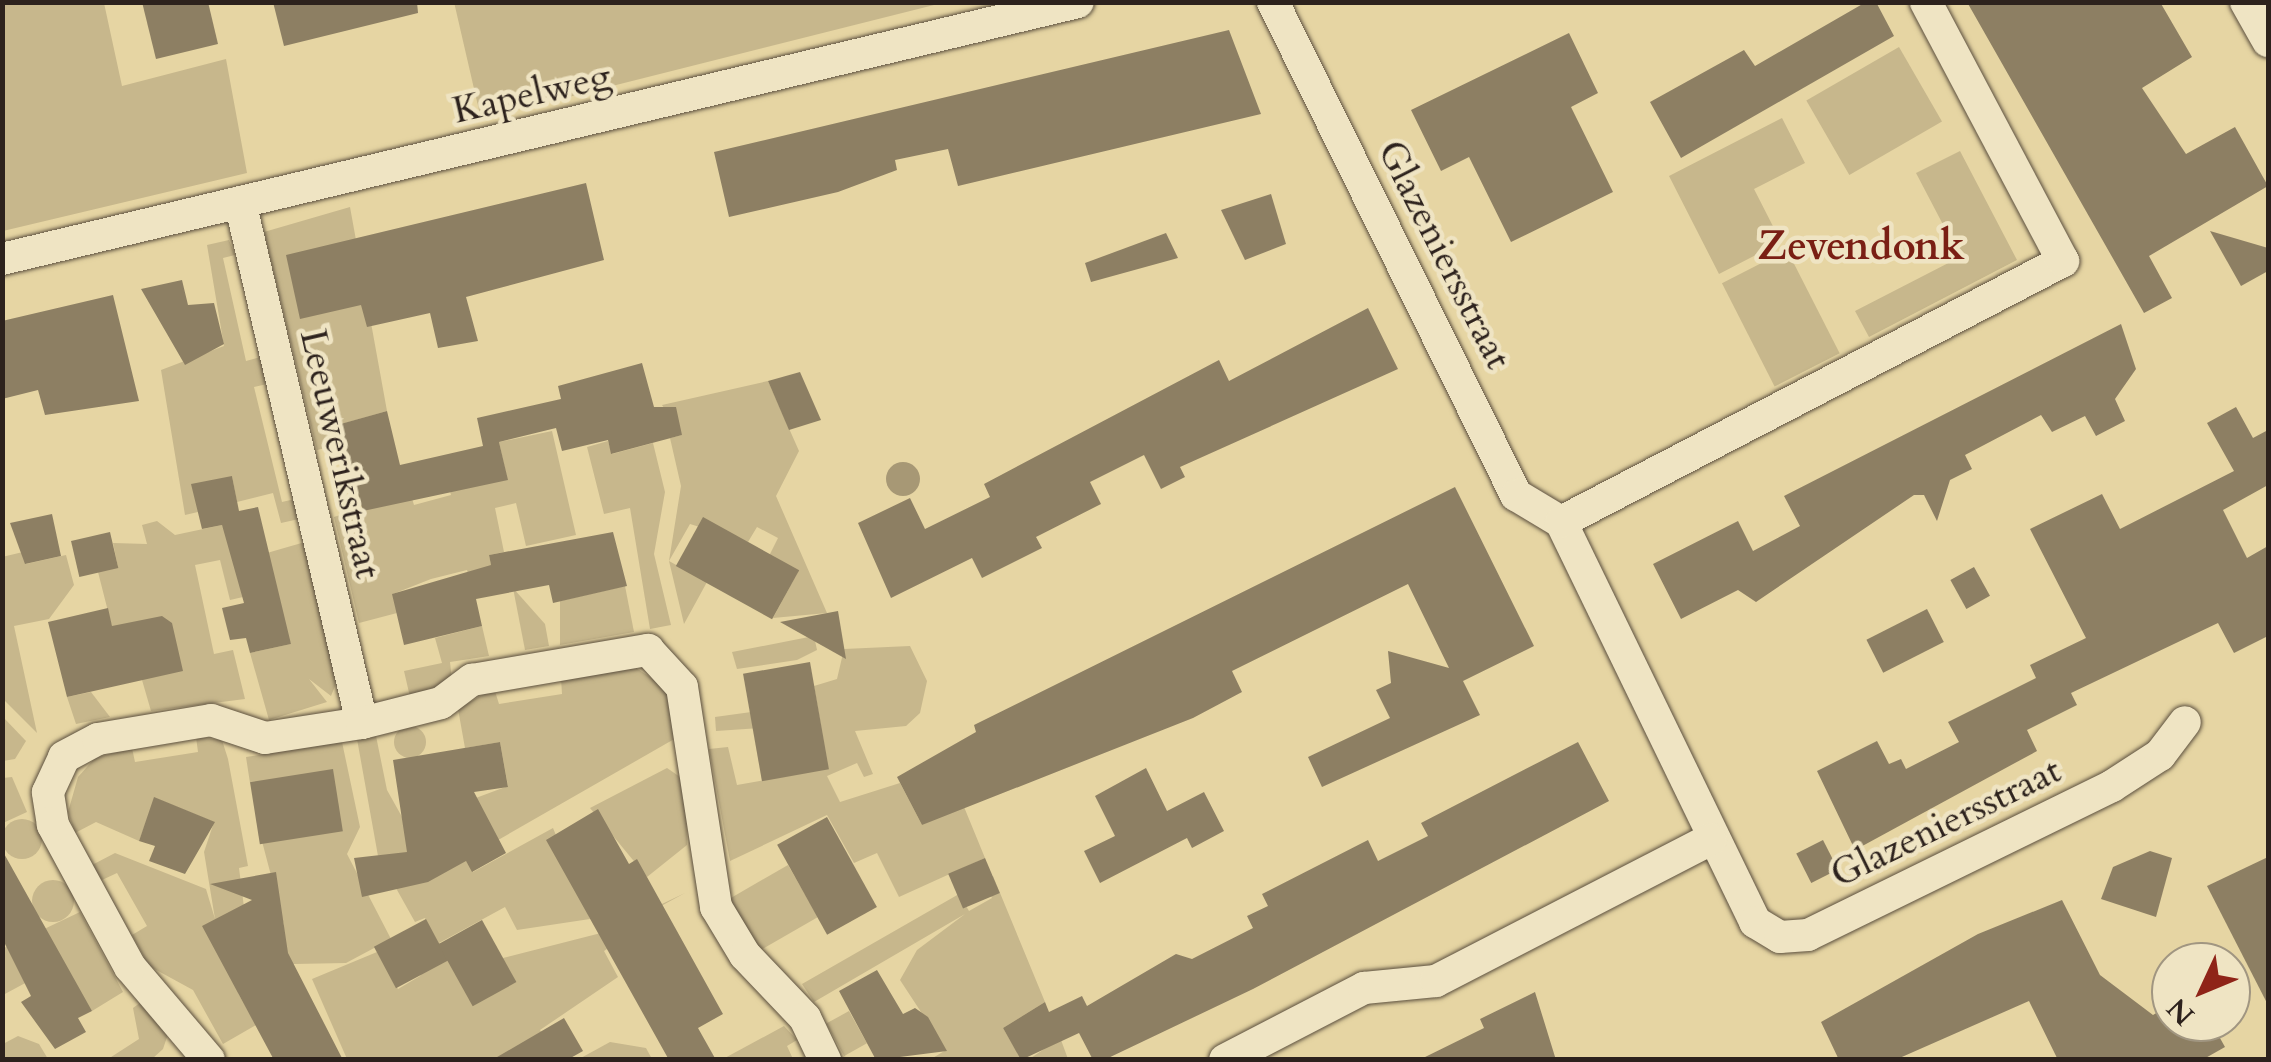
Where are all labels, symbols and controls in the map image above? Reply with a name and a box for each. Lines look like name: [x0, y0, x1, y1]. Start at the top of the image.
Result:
street label: Kapelweg: [448, 54, 616, 134]
street label: Glazeniersstraat: [1367, 133, 1521, 377]
district label: Zevendonk: [1757, 223, 1965, 271]
street label: Leeuwerikstraat: [289, 325, 391, 583]
street label: Glazeniersstraat: [1824, 748, 2068, 898]
north arrow: [2151, 942, 2251, 1042]
text: N: [2159, 990, 2203, 1033]

